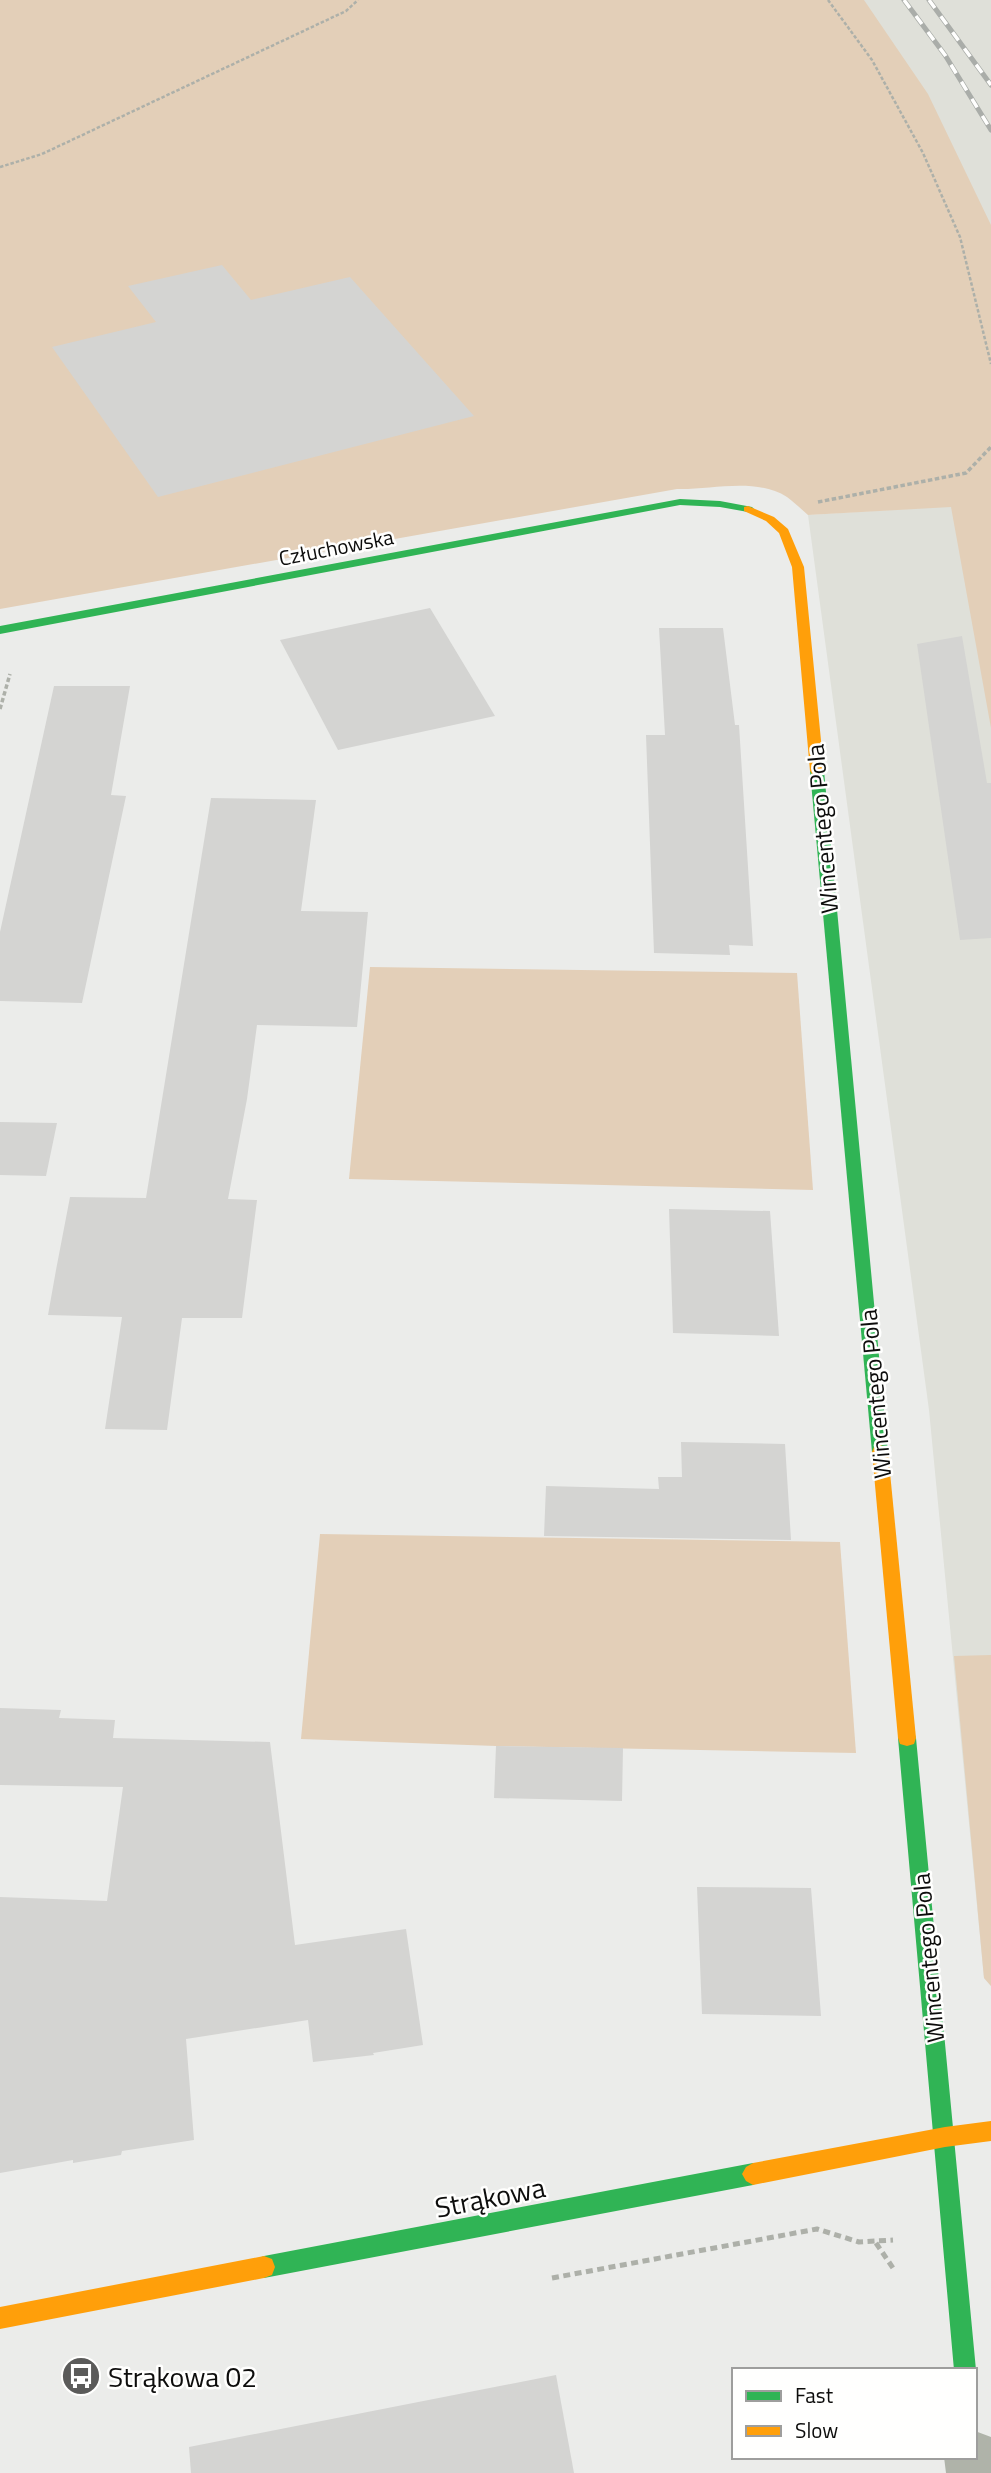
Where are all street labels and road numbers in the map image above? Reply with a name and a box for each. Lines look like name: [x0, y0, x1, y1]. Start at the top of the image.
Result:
street label: Człuchowska: [276, 520, 397, 574]
street label: Wincentego Pola: [797, 743, 847, 915]
street label: Wincentego Pola: [850, 1308, 900, 1480]
street label: Wincentego Pola: [903, 1872, 953, 2044]
street label: Strąkowa: [431, 2165, 549, 2229]

